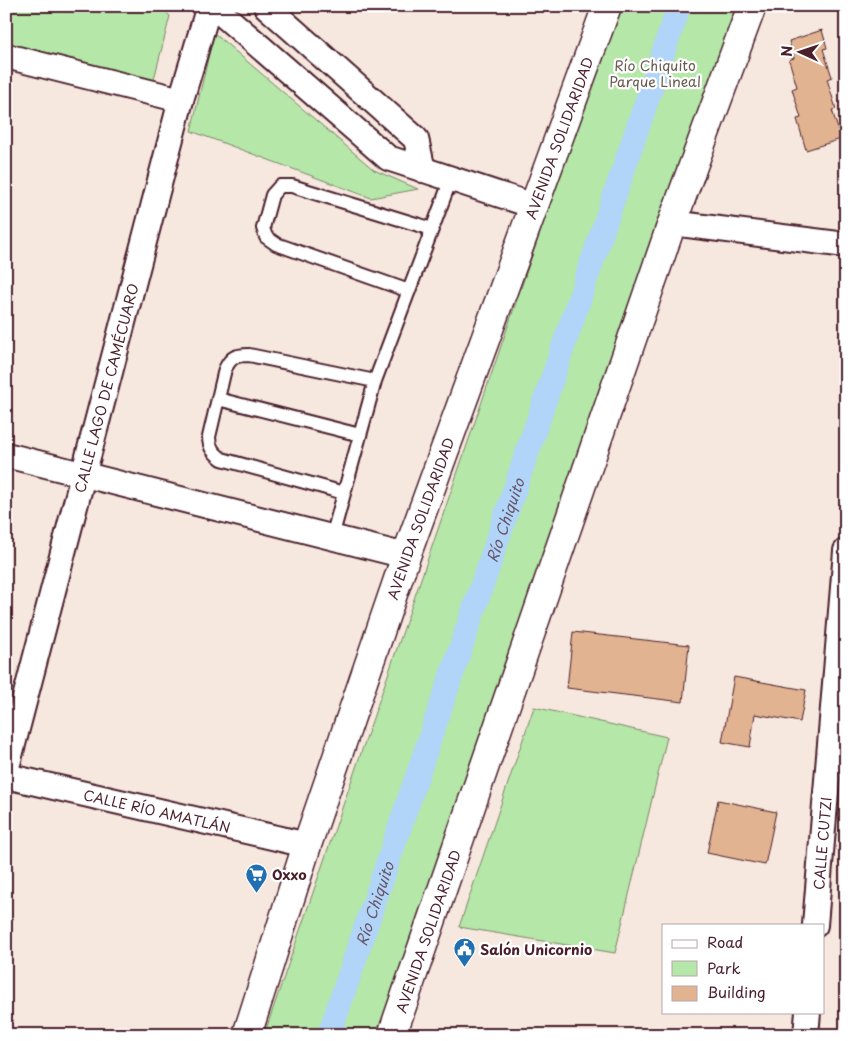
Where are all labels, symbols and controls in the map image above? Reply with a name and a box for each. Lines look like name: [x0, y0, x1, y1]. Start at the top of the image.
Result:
north arrow: [774, 28, 824, 78]
text: N: [776, 45, 797, 57]
street label: AVENIDA SOLIDARIDAD: [520, 54, 598, 222]
park label: Río Chiquito Parque Lineal: [609, 55, 701, 92]
street label: CALLE LAGO DE CAMÉCUARO: [69, 281, 143, 495]
street label: AVENIDA SOLIDARIDAD: [381, 434, 459, 602]
water label: Río Chiquito: [479, 474, 529, 565]
street label: CALLE RÍO AMATLÁN: [82, 784, 233, 838]
street label: CALLE CUTZI: [807, 796, 836, 891]
street label: AVENIDA SOLIDARIDAD: [390, 847, 466, 1015]
water label: Río Chiquito: [349, 858, 399, 948]
supermarket icon: Oxxo: [244, 862, 268, 893]
place label: Oxxo: [272, 864, 306, 885]
legend: [662, 924, 824, 1014]
text: Road: [707, 930, 743, 953]
public building icon: Salón Unicornio: [452, 937, 476, 968]
place label: Salón Unicornio: [480, 939, 592, 960]
text: Park: [707, 956, 741, 979]
text: Building: [707, 980, 766, 1003]

